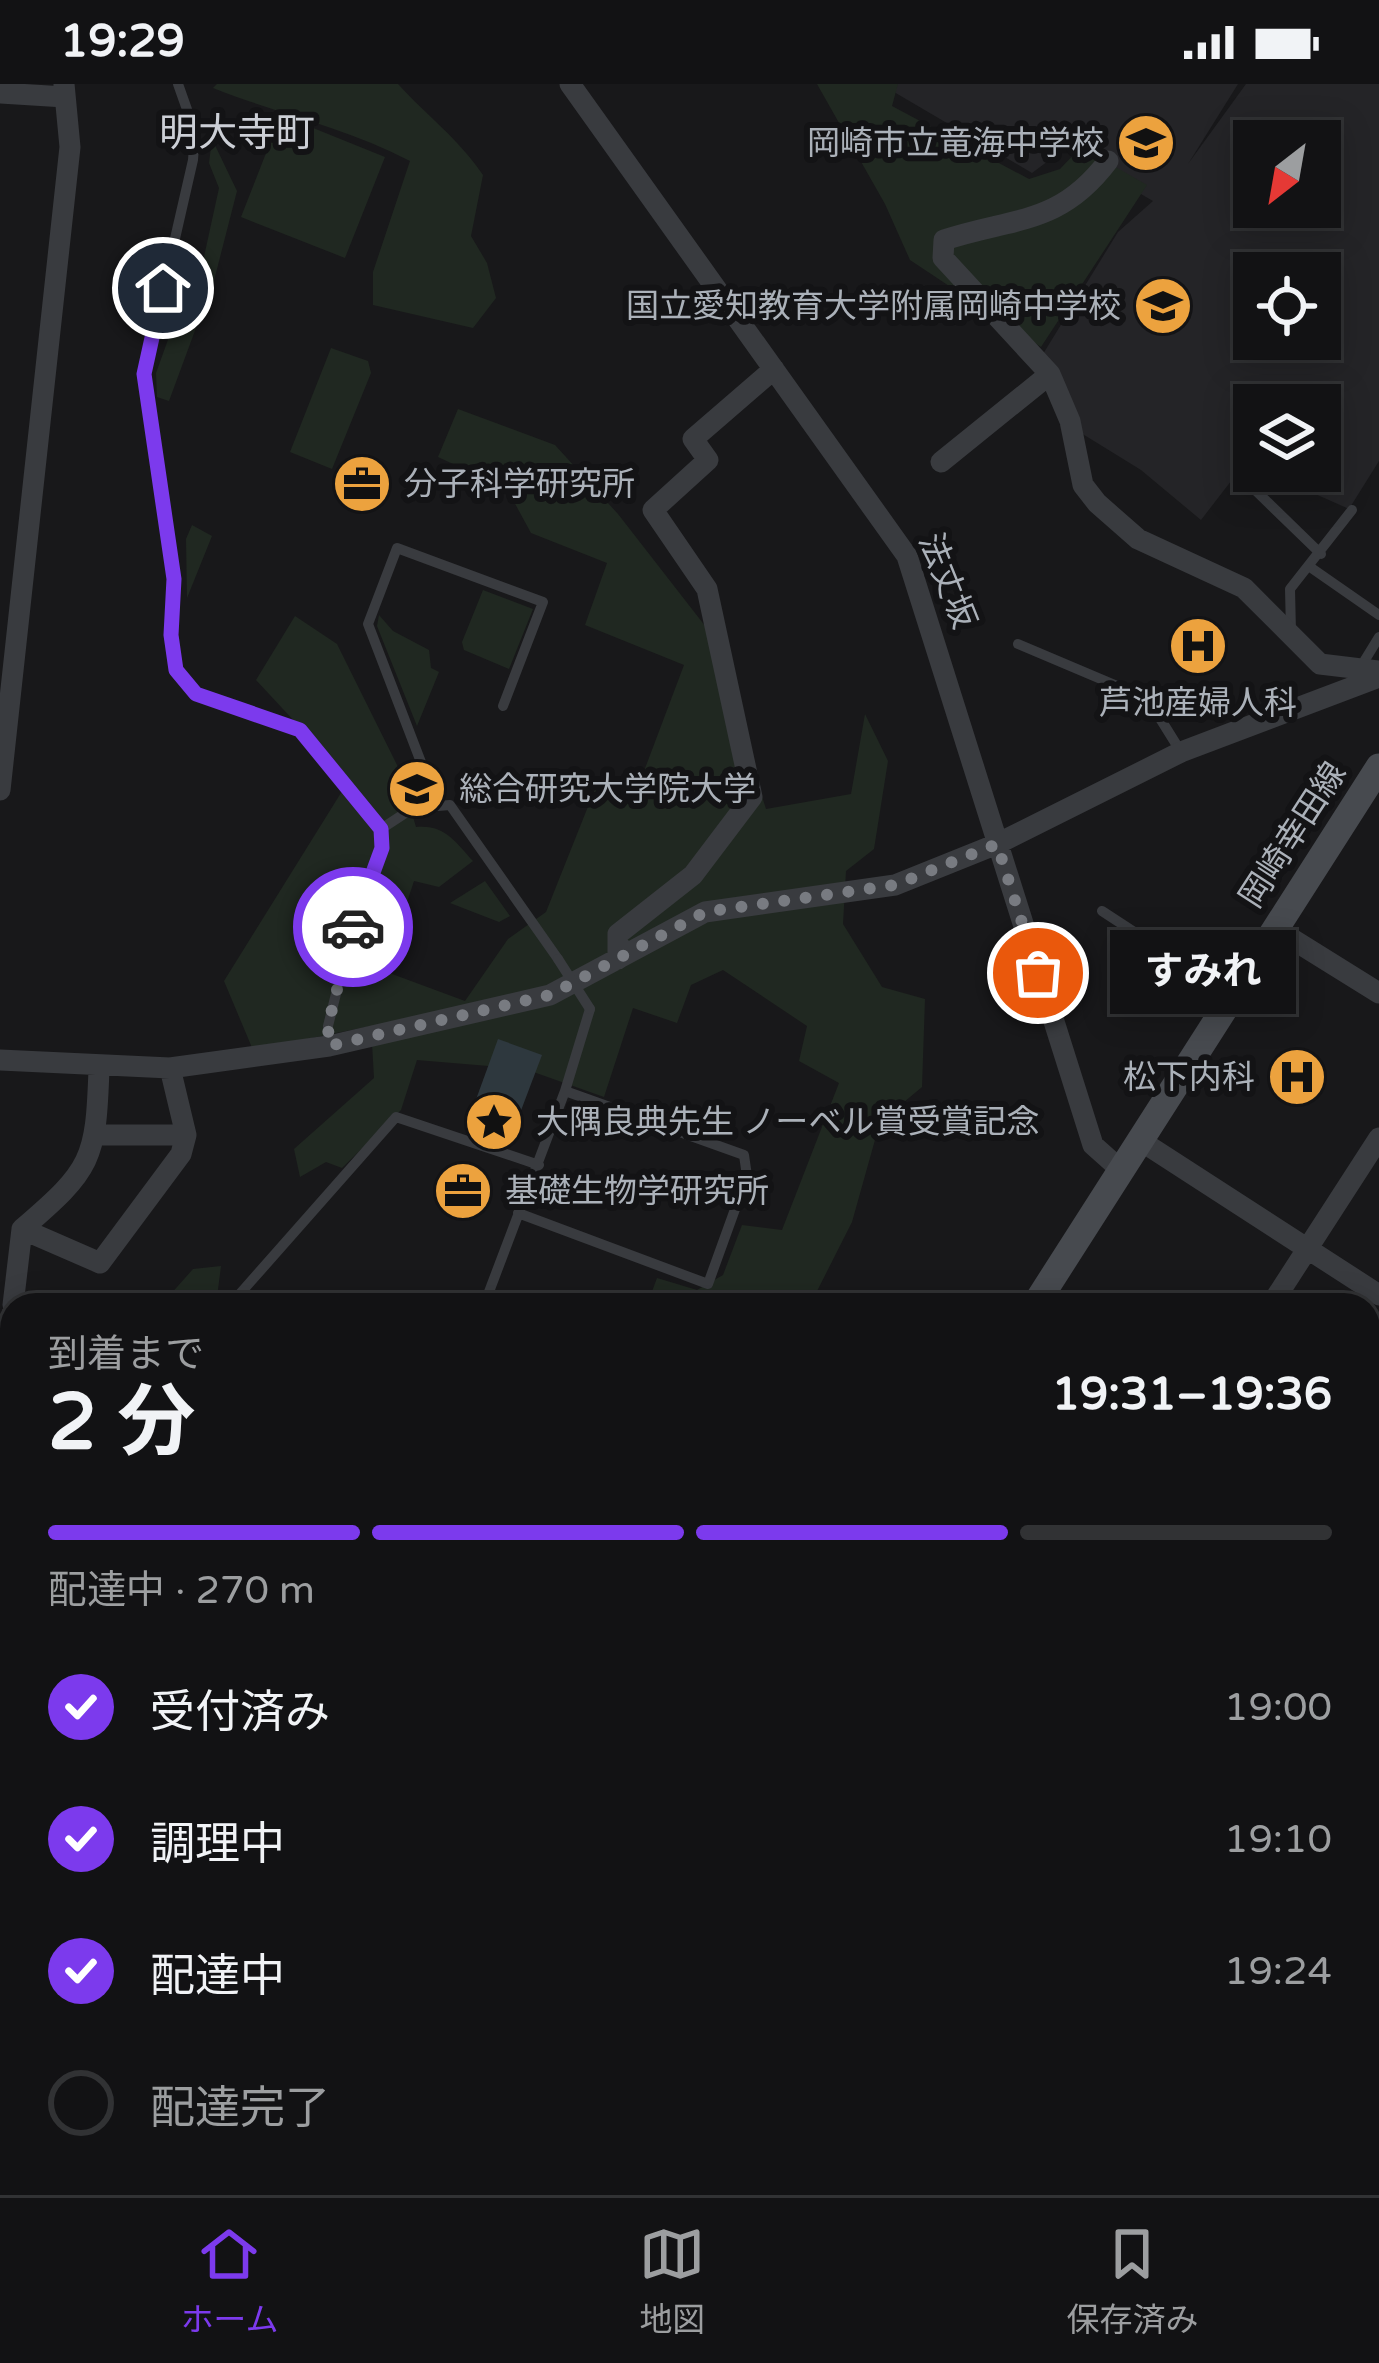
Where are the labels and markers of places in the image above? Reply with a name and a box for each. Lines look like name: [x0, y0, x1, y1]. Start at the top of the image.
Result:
school or university icon: 岡崎市立竜海中学校: [1115, 112, 1177, 174]
place label: 岡崎市立竜海中学校: [807, 124, 1104, 163]
pin: [112, 237, 214, 339]
school or university icon: 国立愛知教育大学附属岡崎中学校: [1132, 275, 1194, 337]
place label: 国立愛知教育大学附属岡崎中学校: [626, 287, 1121, 326]
office icon: 分子科学研究所: [331, 453, 393, 515]
place label: 分子科学研究所: [404, 465, 635, 504]
hospital icon: 芦池産婦人科: [1167, 615, 1229, 677]
place label: 芦池産婦人科: [1099, 684, 1297, 723]
school or university icon: 総合研究大学院大学: [386, 758, 448, 820]
place label: 総合研究大学院大学: [459, 770, 756, 809]
pin: [987, 922, 1089, 1024]
callout: すみれ: [1110, 931, 1296, 1015]
hospital icon: 松下内科: [1266, 1046, 1328, 1108]
place label: 松下内科: [1123, 1058, 1255, 1097]
place icon: 大隅良典先生 ノーベル賞受賞記念: [463, 1091, 525, 1153]
place label: 大隅良典先生 ノーベル賞受賞記念: [536, 1103, 1040, 1142]
office icon: 基礎生物学研究所: [432, 1160, 494, 1222]
place label: 基礎生物学研究所: [505, 1172, 769, 1211]

